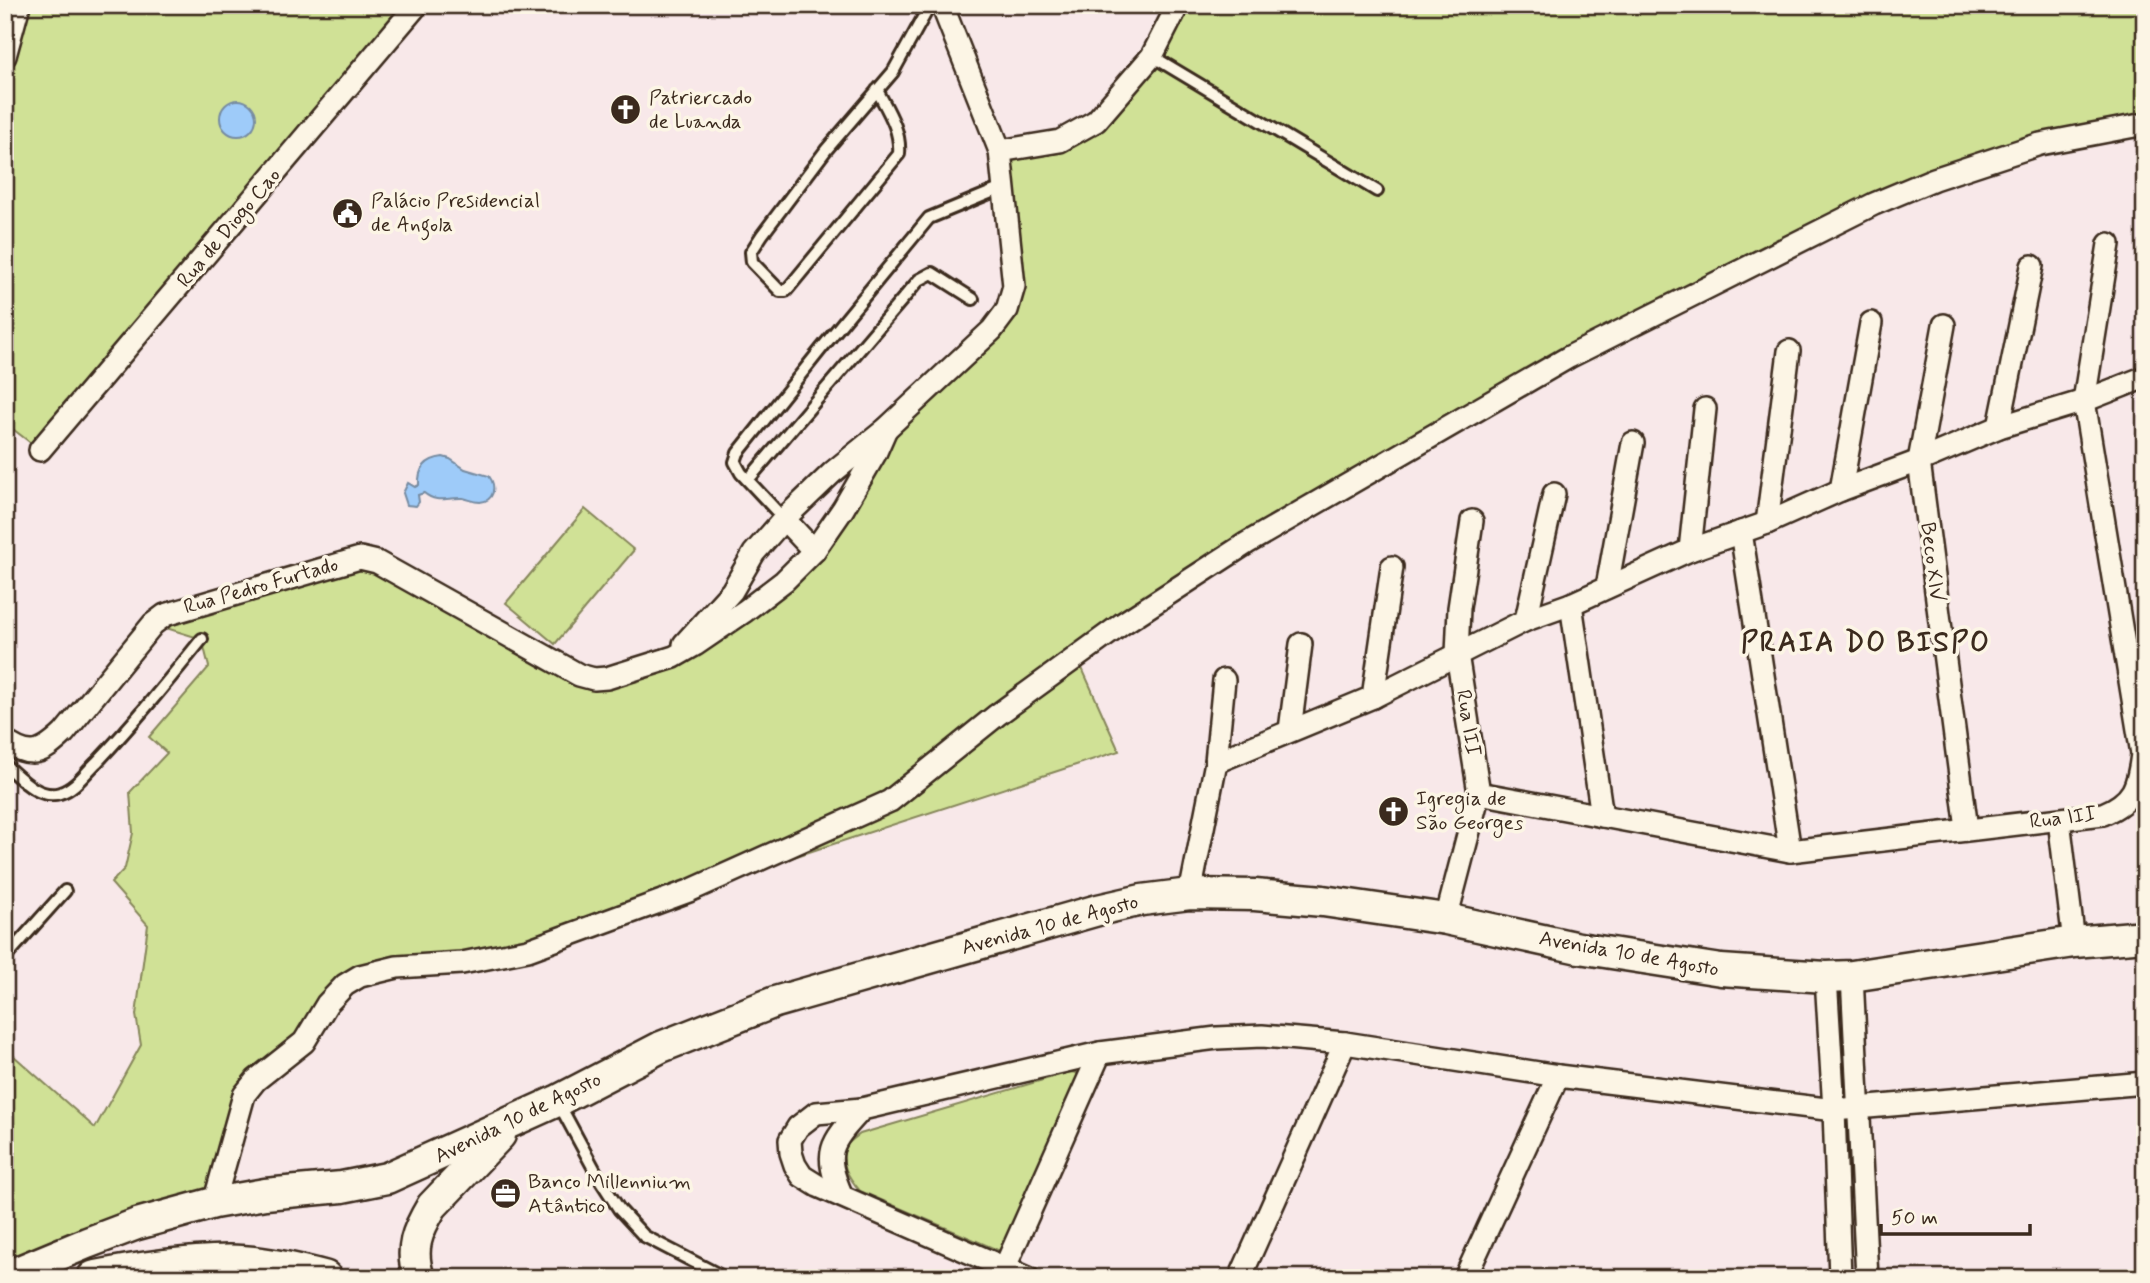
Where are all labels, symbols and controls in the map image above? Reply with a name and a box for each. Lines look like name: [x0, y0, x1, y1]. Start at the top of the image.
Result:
place label: Patriercado de Luanda: [649, 84, 752, 136]
church icon: Patriercado de Luanda: [609, 93, 643, 127]
street label: Rua de Diogo Cao: [171, 162, 288, 294]
place label: Palácio Presidencial de Angola: [371, 187, 540, 241]
public building icon: Palácio Presidencial de Angola: [331, 196, 365, 230]
street label: Beco XIV: [1913, 521, 1951, 604]
street label: Rua Pedro Furtado: [180, 551, 342, 621]
district label: PRAIA DO BISPO: [1741, 625, 1991, 662]
street label: Rua III: [1449, 688, 1487, 758]
place label: Igregia de São Georges: [1416, 785, 1523, 838]
church icon: Igregia de São Georges: [1376, 794, 1410, 828]
street label: Rua III: [2028, 800, 2098, 836]
street label: Avenida 10 de Agosto: [958, 888, 1142, 962]
street label: Avenida 10 de Agosto: [1537, 924, 1721, 984]
street label: Avenida 10 de Agosto: [430, 1065, 606, 1171]
place label: Banco Millennium Atântico: [528, 1168, 691, 1220]
office icon: Banco Millennium Atântico: [488, 1177, 522, 1211]
scale bar: [1881, 1192, 2029, 1236]
text: 50 m: [1891, 1204, 1938, 1232]

